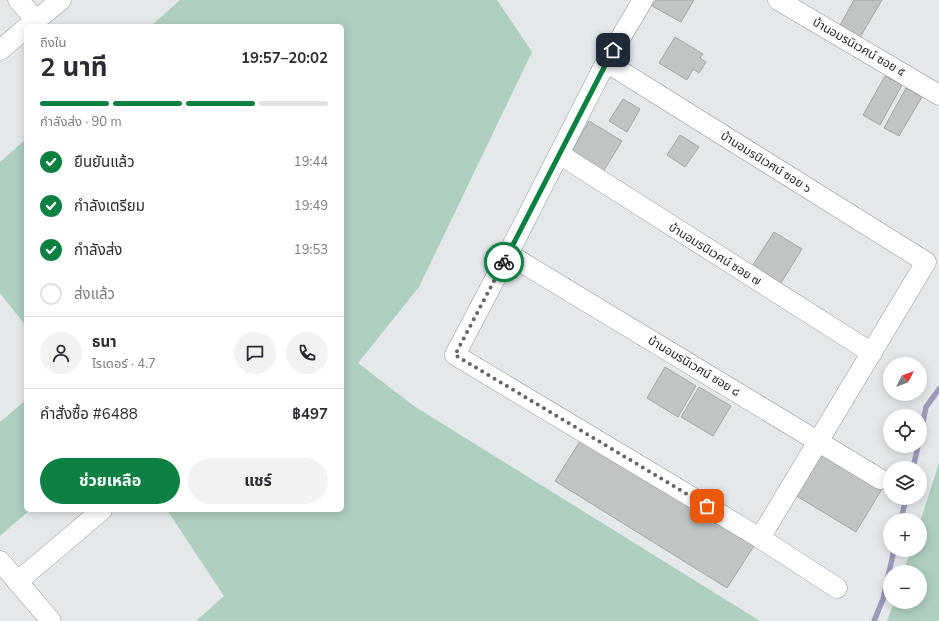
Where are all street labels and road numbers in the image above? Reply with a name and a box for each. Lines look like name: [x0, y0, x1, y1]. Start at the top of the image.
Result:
street label: บ้านอมรนิเวศน์ ซอย ๕: [810, 14, 908, 80]
street label: บ้านอมรนิเวศน์ ซอย ๖: [718, 128, 814, 196]
street label: บ้านอมรนิเวศน์ ซอย ๗: [666, 219, 764, 289]
street label: บ้านอมรนิเวศน์ ซอย ๘: [645, 332, 743, 400]

